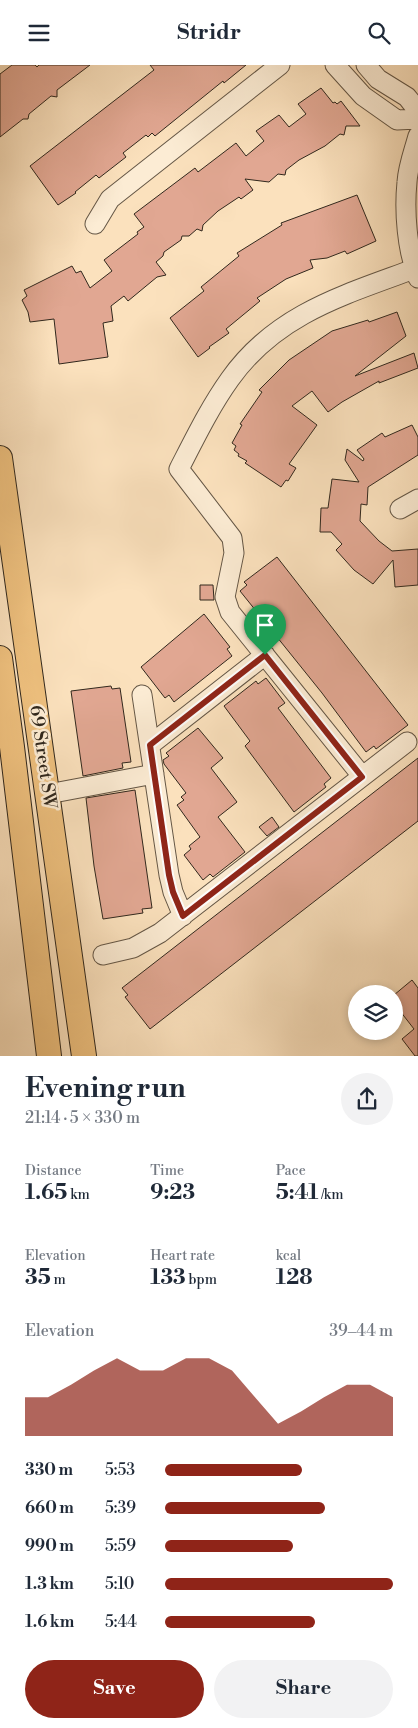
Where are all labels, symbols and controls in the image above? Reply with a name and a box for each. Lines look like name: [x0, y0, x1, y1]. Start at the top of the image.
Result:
icon: menu: [25, 19, 53, 47]
text: Stridr: [177, 19, 241, 46]
icon: search: [365, 19, 393, 47]
pin: [244, 604, 286, 655]
icon: arrive: [251, 611, 279, 639]
street label: 69 Street SW: [24, 704, 62, 811]
map controls: [348, 985, 403, 1040]
button: layers: [348, 985, 403, 1040]
text: Evening run: [25, 1071, 186, 1106]
button: share: [341, 1073, 393, 1125]
text: 21:14 · 5 × 330 m: [25, 1108, 140, 1128]
text: Distance: [25, 1162, 82, 1180]
text: Time: [150, 1162, 184, 1180]
text: Pace: [276, 1162, 306, 1180]
text: 1.65: [25, 1180, 67, 1206]
text: 9:23: [150, 1180, 195, 1206]
text: 5:41: [276, 1180, 318, 1206]
text: km: [67, 1186, 90, 1204]
text: /km: [318, 1186, 343, 1204]
text: Elevation: [25, 1247, 86, 1265]
text: Heart rate: [150, 1247, 215, 1265]
text: kcal: [276, 1247, 301, 1265]
text: 35: [25, 1265, 51, 1291]
text: 133: [150, 1265, 186, 1291]
text: 128: [276, 1265, 313, 1291]
text: m: [51, 1271, 66, 1289]
text: bpm: [186, 1271, 217, 1289]
text: Elevation: [25, 1321, 94, 1341]
text: 39–44 m: [329, 1321, 393, 1341]
text: 330 m: [25, 1460, 73, 1480]
text: 5:53: [105, 1460, 135, 1480]
text: 660 m: [25, 1498, 74, 1518]
text: 5:39: [105, 1498, 136, 1518]
text: 990 m: [25, 1536, 74, 1556]
text: 5:59: [105, 1536, 136, 1556]
text: 1.3 km: [25, 1574, 74, 1594]
text: 5:10: [105, 1574, 134, 1594]
text: 1.6 km: [25, 1612, 74, 1632]
text: 5:44: [105, 1612, 137, 1632]
button: Save: [25, 1660, 204, 1718]
button: Share: [214, 1660, 393, 1718]

